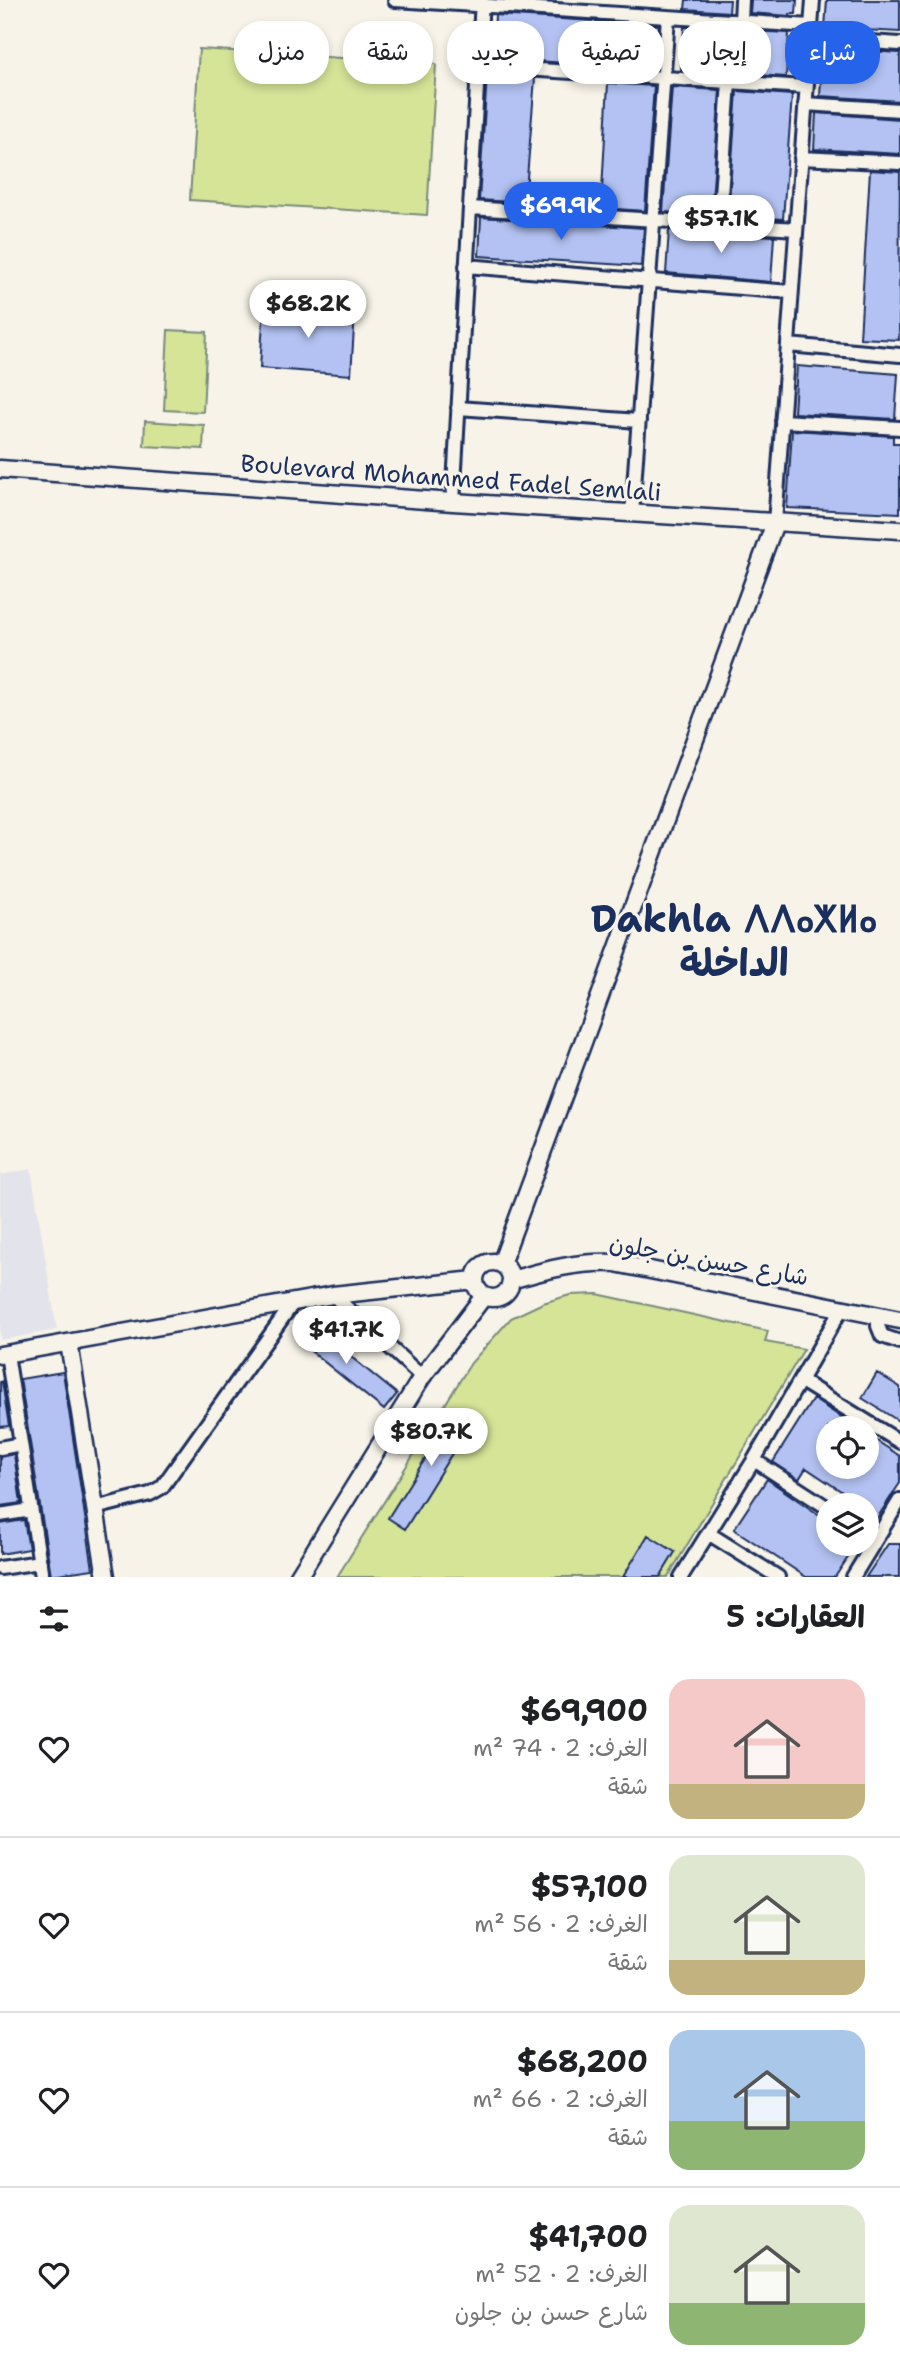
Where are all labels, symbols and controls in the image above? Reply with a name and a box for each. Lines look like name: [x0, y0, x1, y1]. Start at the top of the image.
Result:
chip: منزل: [234, 21, 329, 84]
chip: شقة: [343, 21, 433, 84]
chip: جديد: [447, 21, 544, 84]
chip: تصفية: [558, 21, 664, 84]
chip: إيجار: [678, 21, 771, 84]
chip: شراء: [785, 21, 880, 84]
pin: $69.9K: [504, 182, 618, 242]
text: $69.9K: [520, 190, 602, 220]
pin: $57.1K: [664, 196, 778, 255]
text: $57.1K: [684, 203, 758, 233]
pin: $68.2K: [251, 280, 365, 340]
text: $68.2K: [265, 288, 351, 318]
street label: Boulevard Mohammed Fadel Semlali: [239, 447, 663, 509]
district label: Dakhla ⴷⴷⴰⵅⵍⴰ الداخلة: [590, 893, 878, 988]
street label: شارع حسن بن جلون: [607, 1227, 811, 1294]
pin: $41.7K: [289, 1306, 403, 1366]
text: $41.7K: [308, 1314, 384, 1344]
pin: $80.7K: [374, 1408, 488, 1468]
text: $80.7K: [390, 1416, 472, 1446]
map controls: [816, 1416, 879, 1556]
button: locate: [816, 1416, 879, 1479]
button: layers: [816, 1493, 879, 1556]
text: العقارات: 5: [726, 1596, 865, 1637]
icon: filters: [35, 1600, 73, 1638]
text: $69,900: [520, 1690, 648, 1731]
icon: home: [725, 1707, 809, 1791]
icon: heart: [35, 1730, 73, 1768]
text: الغرف: 2 · 74 m²: [473, 1733, 648, 1763]
text: شقة: [608, 1771, 648, 1801]
text: $57,100: [530, 1866, 648, 1907]
icon: home: [725, 1883, 809, 1967]
icon: heart: [35, 1906, 73, 1944]
text: الغرف: 2 · 56 m²: [474, 1909, 648, 1939]
text: شقة: [608, 1947, 648, 1977]
text: $68,200: [516, 2041, 648, 2082]
icon: home: [725, 2058, 809, 2142]
icon: heart: [35, 2081, 73, 2119]
text: الغرف: 2 · 66 m²: [473, 2084, 648, 2114]
text: شقة: [608, 2122, 648, 2152]
text: $41,700: [528, 2216, 648, 2257]
icon: home: [725, 2233, 809, 2317]
icon: heart: [35, 2256, 73, 2294]
text: الغرف: 2 · 52 m²: [475, 2259, 648, 2289]
text: شارع حسن بن جلون: [455, 2297, 648, 2327]

